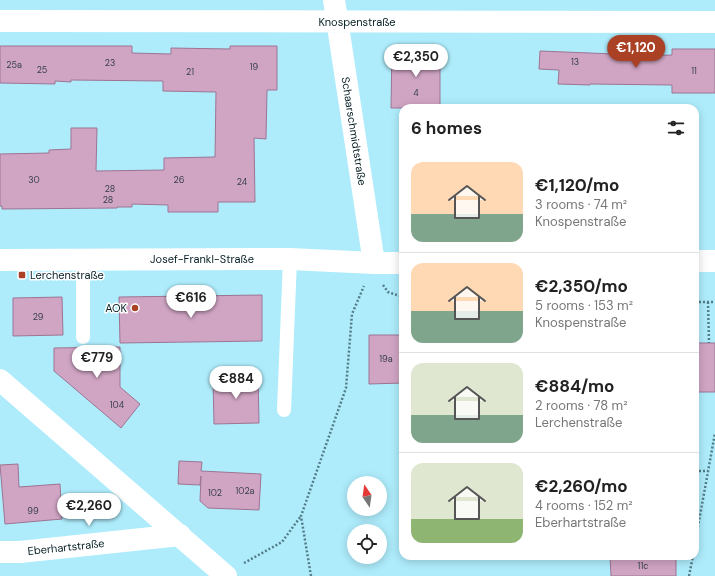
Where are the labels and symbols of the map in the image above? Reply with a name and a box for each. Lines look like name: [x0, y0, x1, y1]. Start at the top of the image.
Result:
street label: Knospenstraße: [318, 15, 396, 29]
pin: €1,120: [603, 35, 669, 69]
pin: €2,350: [383, 44, 449, 78]
house number: 13: [571, 56, 579, 68]
house number: 23: [105, 57, 115, 69]
house number: 25a: [6, 59, 22, 71]
house number: 19: [250, 61, 259, 73]
house number: 25: [37, 64, 47, 76]
house number: 11: [691, 65, 697, 77]
house number: 21: [186, 66, 194, 78]
street label: Schaarschmidtstraße: [338, 76, 370, 186]
house number: 4: [413, 87, 419, 99]
house number: 30: [28, 174, 40, 186]
house number: 26: [174, 174, 185, 186]
house number: 24: [237, 176, 248, 188]
house number: 28: [105, 183, 115, 195]
house number: 28: [103, 194, 113, 206]
street label: Josef-Frankl-Straße: [150, 252, 254, 266]
place label: Lerchenstraße: [30, 268, 104, 282]
marker: Lerchenstraße: [17, 270, 27, 280]
pin: €616: [167, 285, 215, 319]
place label: AOK: [105, 301, 128, 315]
marker: AOK: [130, 303, 140, 313]
house number: 29: [33, 311, 44, 323]
pin: €779: [73, 345, 121, 379]
house number: 19a: [379, 353, 393, 365]
pin: €884: [212, 366, 260, 400]
house number: 104: [110, 399, 125, 411]
north arrow: [347, 476, 387, 516]
house number: 102a: [236, 485, 255, 497]
house number: 102: [208, 487, 222, 499]
pin: €2,260: [56, 493, 122, 527]
house number: 99: [27, 505, 39, 517]
street label: Eberhartstraße: [27, 536, 105, 558]
house number: 11c: [638, 560, 648, 572]

